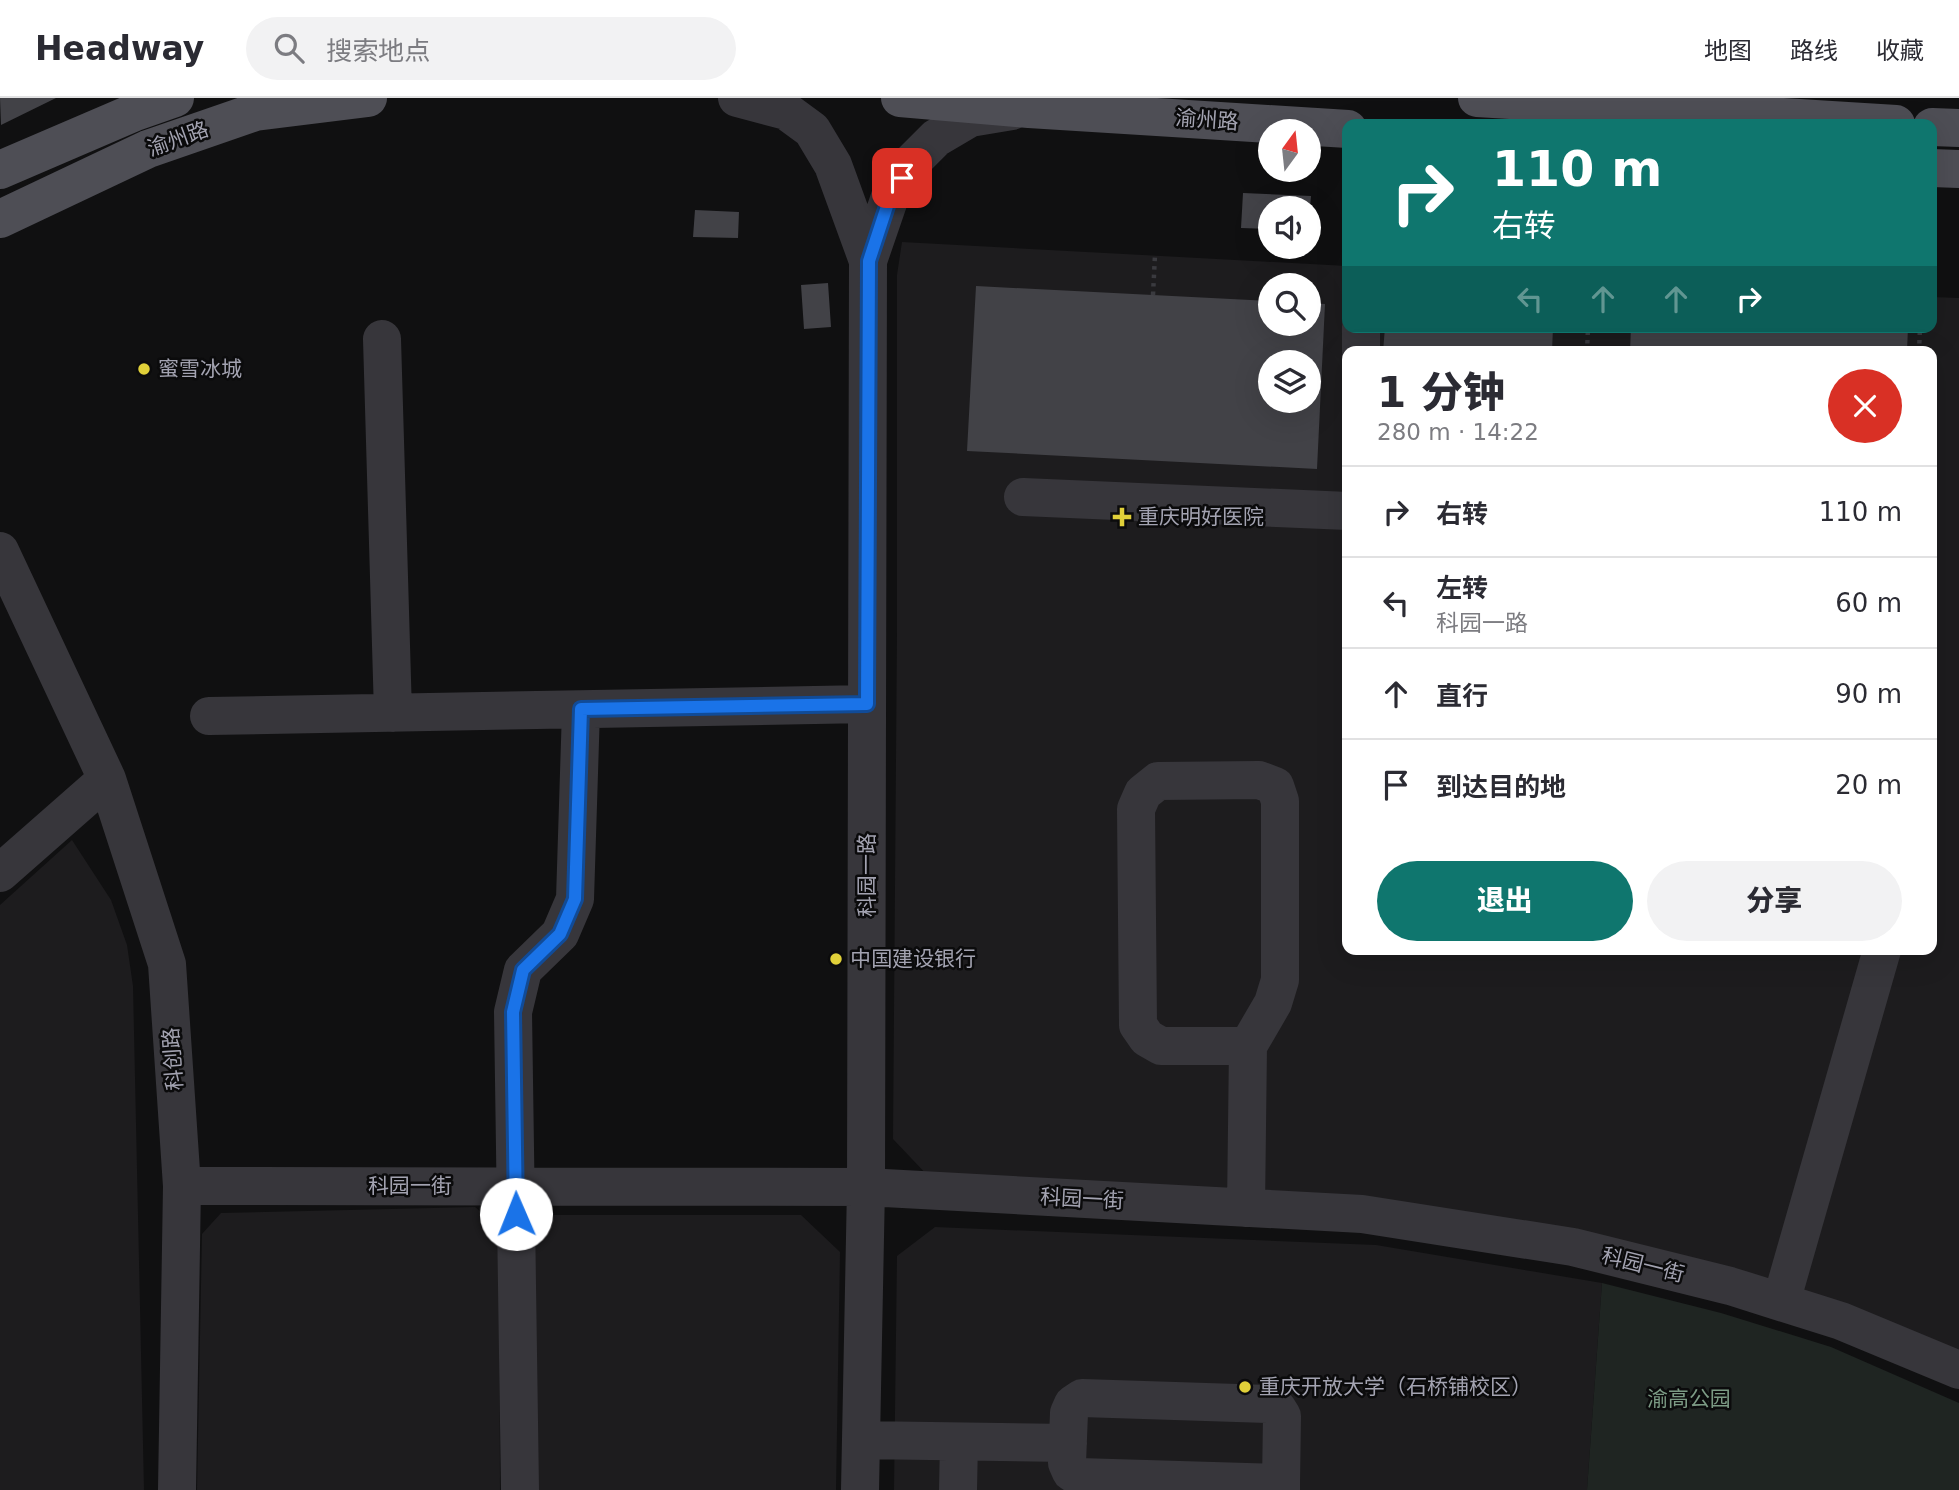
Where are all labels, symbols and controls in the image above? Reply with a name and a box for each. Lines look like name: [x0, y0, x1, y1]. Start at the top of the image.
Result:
search box: [246, 17, 736, 80]
text: Headway: [35, 29, 204, 68]
icon: search: [270, 29, 308, 67]
text: 搜索地点: [326, 36, 430, 66]
text: 地图: [1704, 37, 1752, 65]
text: 路线: [1790, 37, 1838, 65]
text: 收藏: [1876, 37, 1924, 65]
street label: 渝州路: [1175, 106, 1239, 134]
street label: 渝州路: [144, 117, 212, 161]
north arrow: [1258, 119, 1321, 182]
map controls: [1258, 119, 1321, 413]
text: 110 m: [1492, 141, 1662, 198]
icon: right: [1377, 147, 1468, 238]
pin: [872, 148, 932, 208]
icon: arrive: [883, 159, 921, 197]
button: sound: [1258, 196, 1321, 259]
text: 右转: [1492, 207, 1556, 245]
button: search: [1258, 273, 1321, 336]
icon: left: [1511, 280, 1549, 318]
icon: ahead: [1584, 280, 1622, 318]
icon: ahead: [1657, 280, 1695, 318]
icon: right: [1730, 280, 1768, 318]
button: layers: [1258, 350, 1321, 413]
place label: 蜜雪冰城: [158, 357, 242, 381]
marker: 蜜雪冰城: [136, 361, 152, 377]
text: 1 分钟: [1377, 368, 1505, 417]
button: close: [1828, 369, 1902, 443]
text: 280 m · 14:22: [1377, 419, 1539, 445]
icon: right: [1377, 493, 1415, 531]
text: 110 m: [1819, 497, 1902, 527]
text: 右转: [1436, 499, 1488, 529]
place label: 重庆明好医院: [1138, 505, 1264, 529]
marker: 重庆明好医院: [1112, 507, 1132, 527]
text: 左转: [1436, 573, 1488, 603]
icon: left: [1377, 584, 1415, 622]
text: 60 m: [1835, 588, 1902, 618]
text: 科园一路: [1436, 610, 1528, 636]
icon: ahead: [1377, 675, 1415, 713]
text: 90 m: [1835, 679, 1902, 709]
text: 直行: [1436, 681, 1488, 711]
icon: arrive: [1377, 766, 1415, 804]
text: 20 m: [1835, 770, 1902, 800]
text: 到达目的地: [1436, 772, 1566, 802]
street label: 科园一路: [855, 833, 879, 917]
button: 退出: [1377, 861, 1633, 941]
button: 分享: [1647, 861, 1902, 941]
place label: 中国建设银行: [850, 947, 976, 971]
marker: 中国建设银行: [828, 951, 844, 967]
street label: 科创路: [159, 1027, 187, 1091]
street label: 科园一街: [368, 1174, 452, 1198]
position arrow: [479, 1177, 553, 1251]
street label: 科园一街: [1039, 1185, 1125, 1213]
street label: 科园一街: [1599, 1243, 1687, 1287]
place label: 重庆开放大学（石桥铺校区）: [1259, 1375, 1532, 1399]
marker: 重庆开放大学（石桥铺校区）: [1237, 1379, 1253, 1395]
park label: 渝高公园: [1647, 1387, 1731, 1411]

